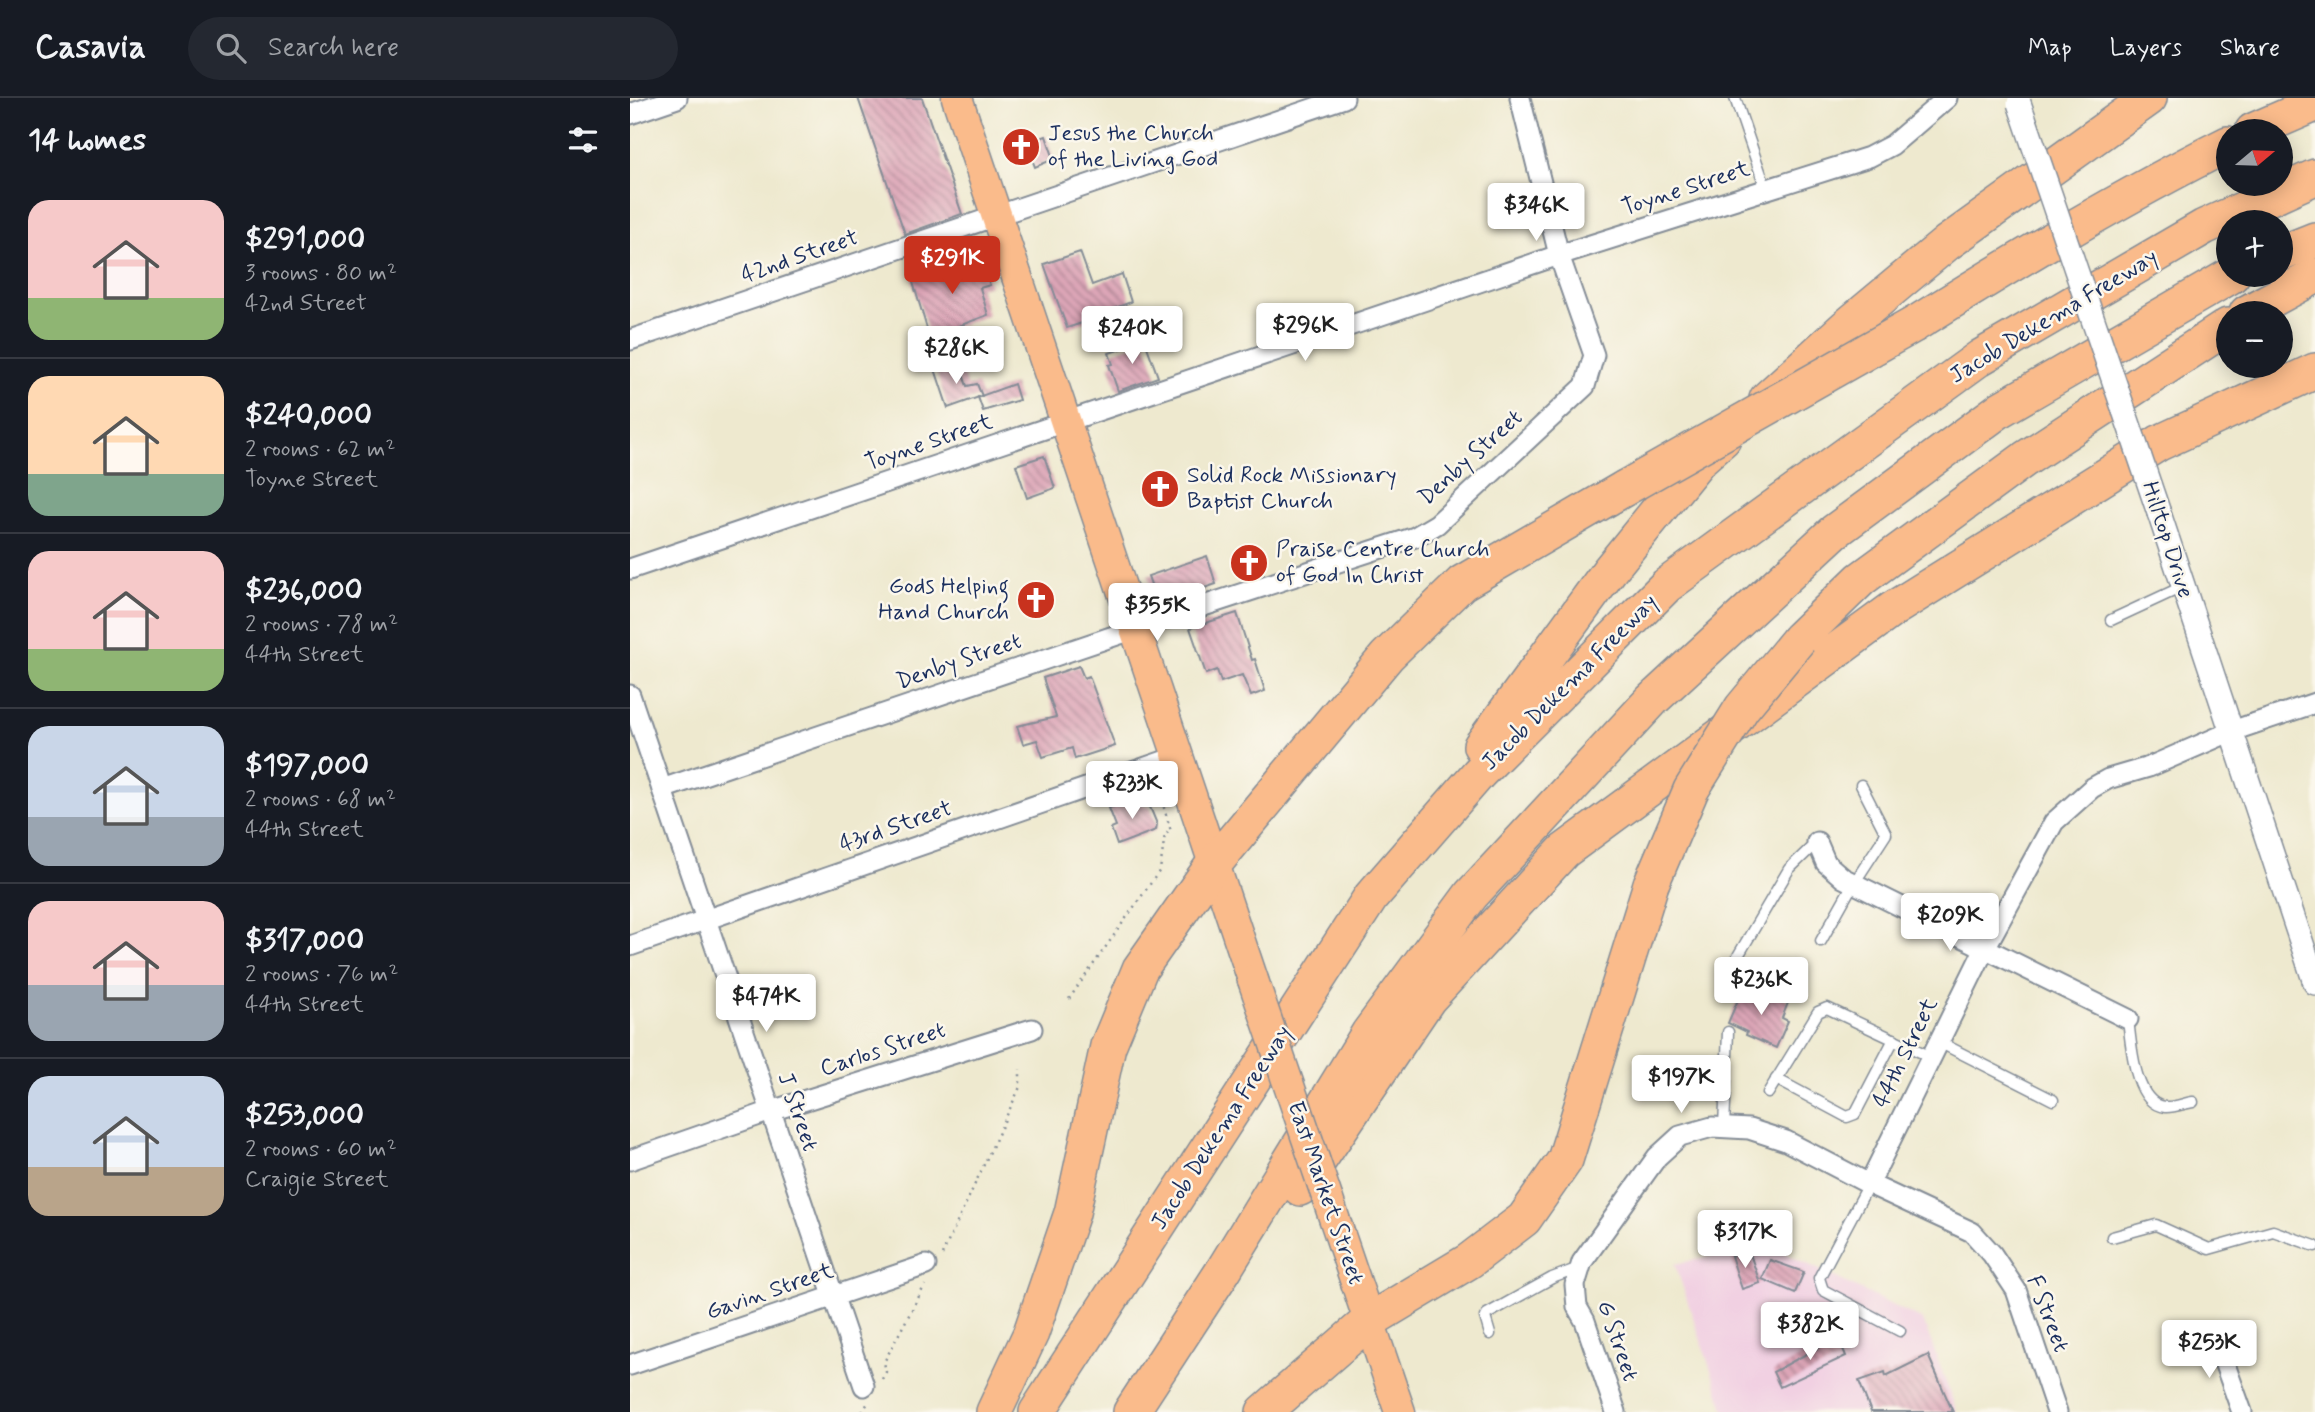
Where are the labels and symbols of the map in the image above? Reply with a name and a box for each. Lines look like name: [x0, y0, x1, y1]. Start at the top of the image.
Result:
place label: Jesus the Church of the Living God: [1048, 119, 1218, 175]
north arrow: [2216, 119, 2292, 196]
church icon: Jesus the Church of the Living God: [1000, 126, 1042, 168]
street label: Toyne Street: [1618, 154, 1754, 224]
pin: $346K: [1487, 184, 1585, 243]
street label: 42nd Street: [737, 223, 863, 291]
pin: $291K: [903, 236, 1001, 296]
street label: Jacob Dekema Freeway: [1944, 243, 2164, 391]
pin: $296K: [1256, 303, 1354, 363]
pin: $240K: [1083, 306, 1181, 366]
pin: $286K: [907, 327, 1005, 386]
street label: Denby Street: [1413, 403, 1529, 513]
street label: Toyne Street: [861, 407, 997, 479]
place label: Solid Rock Missionary Baptist Church: [1187, 461, 1397, 517]
church icon: Solid Rock Missionary Baptist Church: [1139, 468, 1181, 510]
street label: Hilltop Drive: [2134, 478, 2200, 602]
place label: Praise Centre Church of God In Christ: [1276, 535, 1490, 591]
church icon: Praise Centre Church of God In Christ: [1228, 542, 1270, 584]
place label: Gods Helping Hand Church: [878, 572, 1009, 628]
church icon: Gods Helping Hand Church: [1015, 579, 1057, 621]
pin: $355K: [1108, 584, 1206, 643]
street label: Jacob Dekema Freeway: [1475, 588, 1665, 778]
street label: Denby Street: [893, 627, 1025, 697]
pin: $233K: [1083, 762, 1181, 821]
street label: 43rd Street: [836, 794, 956, 860]
pin: $209K: [1901, 894, 1999, 953]
pin: $236K: [1712, 958, 1810, 1017]
pin: $474K: [717, 974, 815, 1034]
street label: 44th Street: [1866, 993, 1946, 1113]
street label: Carlos Street: [817, 1016, 949, 1084]
street label: Jacob Dekema Freeway: [1145, 1020, 1299, 1236]
pin: $197K: [1632, 1056, 1730, 1115]
street label: J Street: [770, 1069, 824, 1155]
street label: East Market Street: [1280, 1097, 1370, 1289]
pin: $317K: [1696, 1210, 1794, 1270]
street label: Gavin Street: [702, 1256, 838, 1328]
street label: F Street: [2019, 1271, 2075, 1357]
street label: G Street: [1589, 1297, 1645, 1385]
pin: $382K: [1761, 1302, 1859, 1362]
pin: $253K: [2160, 1320, 2258, 1380]

